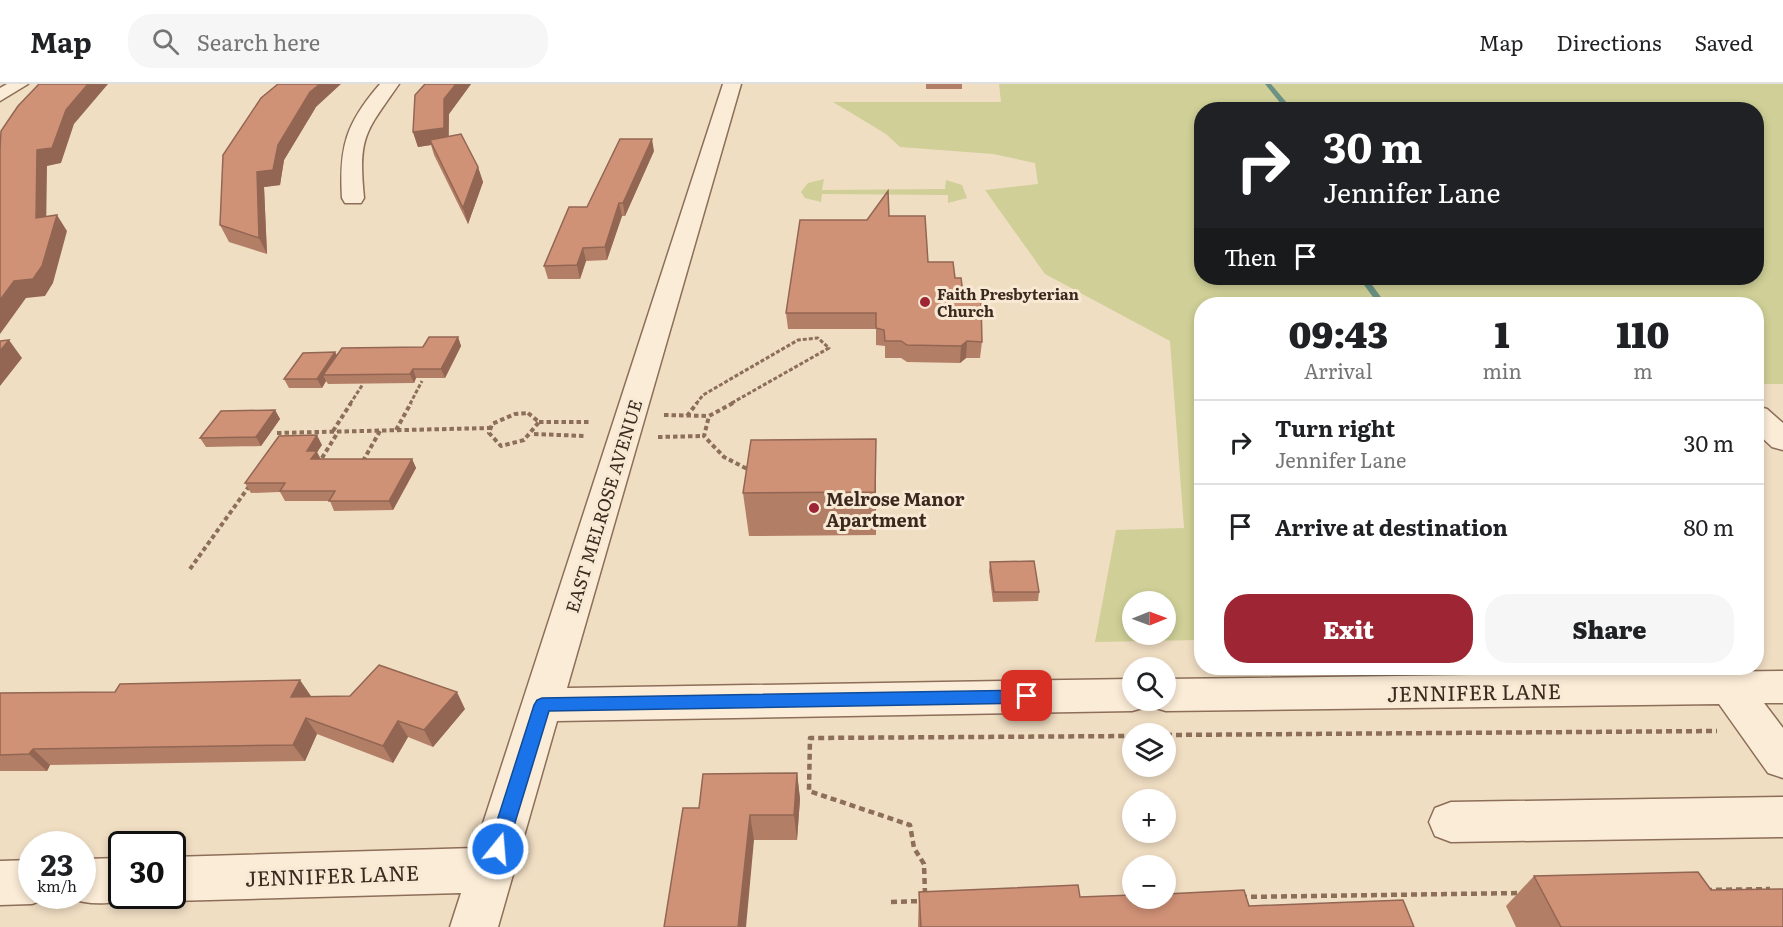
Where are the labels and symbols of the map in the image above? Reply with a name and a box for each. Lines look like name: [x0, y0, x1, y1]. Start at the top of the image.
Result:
place label: Faith Presbyterian Church: [937, 282, 1080, 322]
marker: Faith Presbyterian Church: [918, 295, 932, 309]
street label: EAST MELROSE AVENUE: [558, 396, 648, 616]
place label: Melrose Manor Apartment: [826, 485, 965, 533]
marker: Melrose Manor Apartment: [807, 501, 821, 515]
north arrow: [1122, 591, 1176, 645]
pin: [1001, 670, 1052, 721]
street label: JENNIFER LANE: [1387, 674, 1561, 708]
position arrow: [466, 817, 530, 881]
speed limit sign: 30: [108, 831, 186, 909]
street label: JENNIFER LANE: [244, 855, 420, 893]

